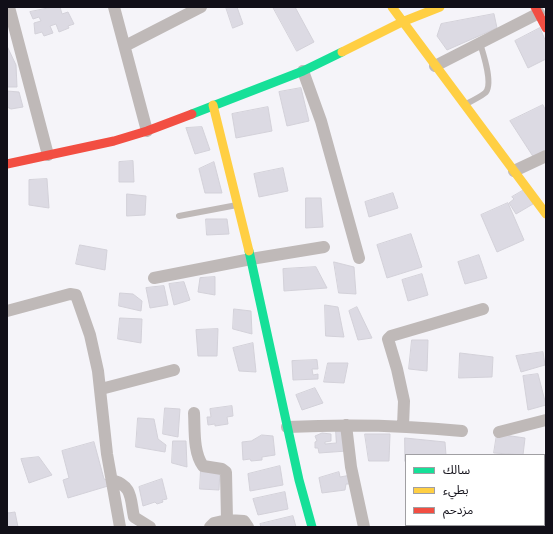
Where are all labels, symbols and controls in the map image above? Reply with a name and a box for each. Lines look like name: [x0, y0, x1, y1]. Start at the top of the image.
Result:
legend: [405, 454, 545, 526]
text: سالك: [443, 463, 470, 478]
text: بطيء: [443, 483, 469, 498]
text: مزدحم: [443, 503, 473, 518]

